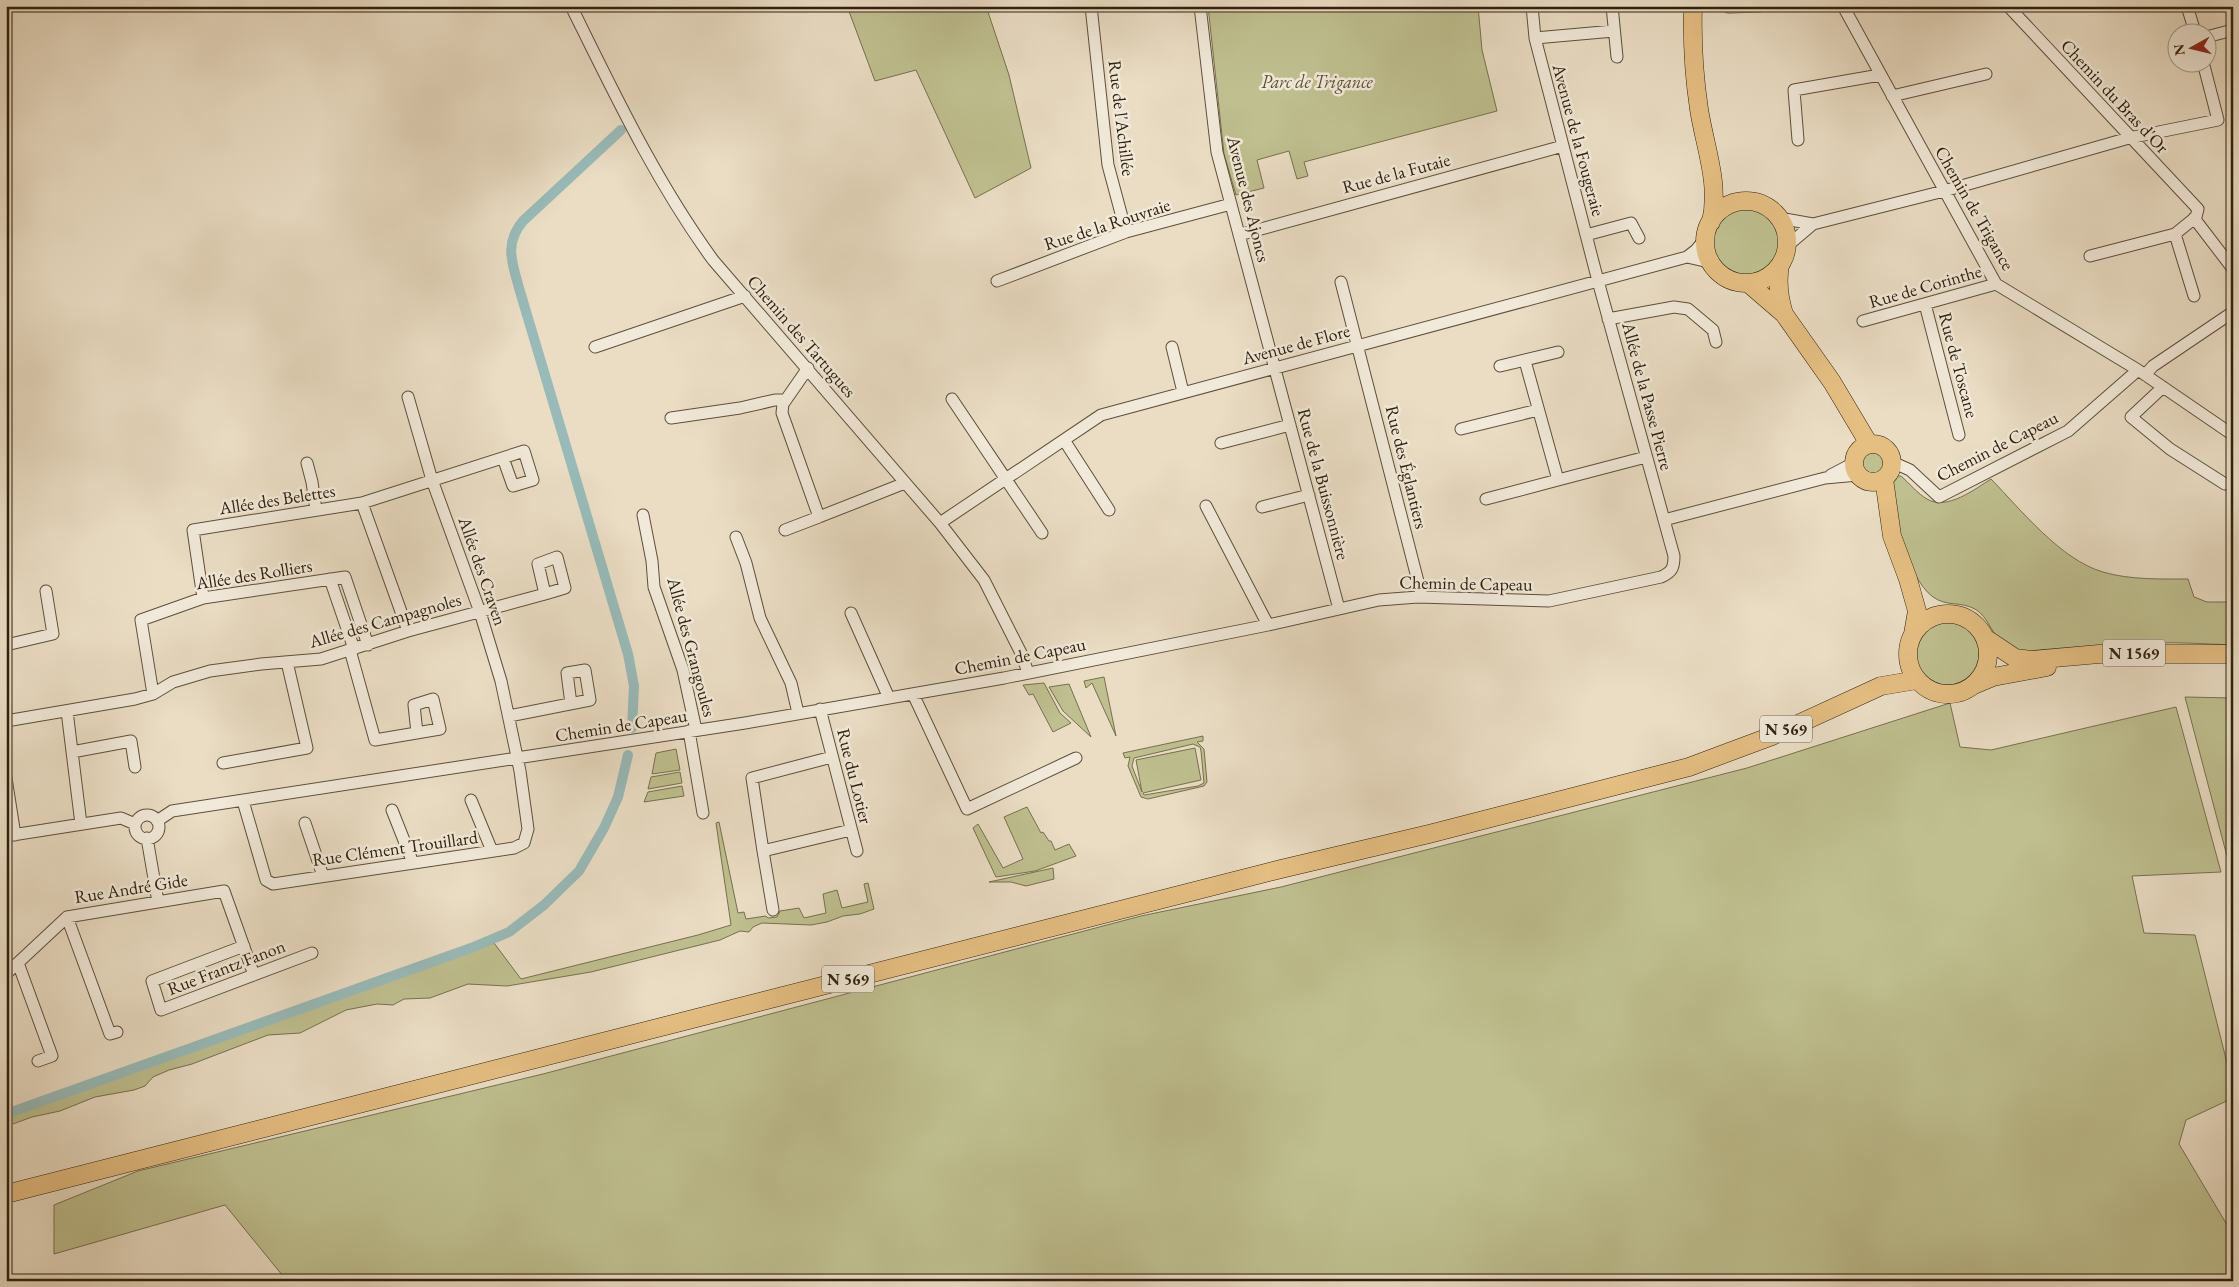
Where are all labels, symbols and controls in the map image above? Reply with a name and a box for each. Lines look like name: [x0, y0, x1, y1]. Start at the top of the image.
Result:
north arrow: [2166, 22, 2216, 72]
street label: Chemin du Bras d'Or: [2056, 34, 2174, 158]
text: N: [2169, 42, 2189, 57]
street label: Rue de l'Achillée: [1103, 59, 1141, 177]
street label: Avenue de la Fougeraie: [1547, 60, 1610, 219]
park label: Parc de Trigance: [1261, 70, 1374, 94]
street label: Avenue des Ajoncs: [1222, 133, 1276, 264]
street label: Chemin de Trigance: [1930, 142, 2020, 274]
street label: Rue de la Futaie: [1340, 148, 1452, 198]
street label: Rue de la Rouvraie: [1041, 193, 1173, 255]
street label: Rue de Corinthe: [1866, 259, 1984, 313]
street label: Chemin des Tartugues: [743, 270, 862, 402]
street label: Rue de Toscane: [1934, 310, 1984, 420]
street label: Avenue de Flore: [1239, 319, 1352, 370]
street label: Allée de la Passe Pierre: [1617, 319, 1679, 473]
street label: Rue des Églantiers: [1381, 403, 1433, 531]
street label: Chemin de Capeau: [1932, 405, 2062, 487]
street label: Rue de la Buissonnière: [1293, 406, 1355, 562]
street label: Allée des Belettes: [216, 478, 337, 520]
street label: Allée des Craven: [453, 513, 513, 629]
street label: Allée des Rolliers: [193, 553, 314, 595]
street label: Chemin de Capeau: [1399, 570, 1533, 596]
street label: Allée des Grangoules: [662, 574, 722, 719]
street label: Allée des Campagnoles: [305, 587, 464, 653]
street label: Chemin de Capeau: [952, 632, 1088, 680]
road number: N 1569: [2103, 640, 2165, 666]
street label: Chemin de Capeau: [553, 703, 689, 747]
road number: N 569: [1760, 716, 1812, 742]
street label: Rue du Lotier: [832, 726, 878, 826]
street label: Rue Clément Trouillard: [311, 825, 480, 871]
street label: Rue André Gide: [73, 868, 189, 908]
street label: Rue Frantz Fanon: [164, 934, 289, 1000]
road number: N 569: [822, 966, 874, 992]

